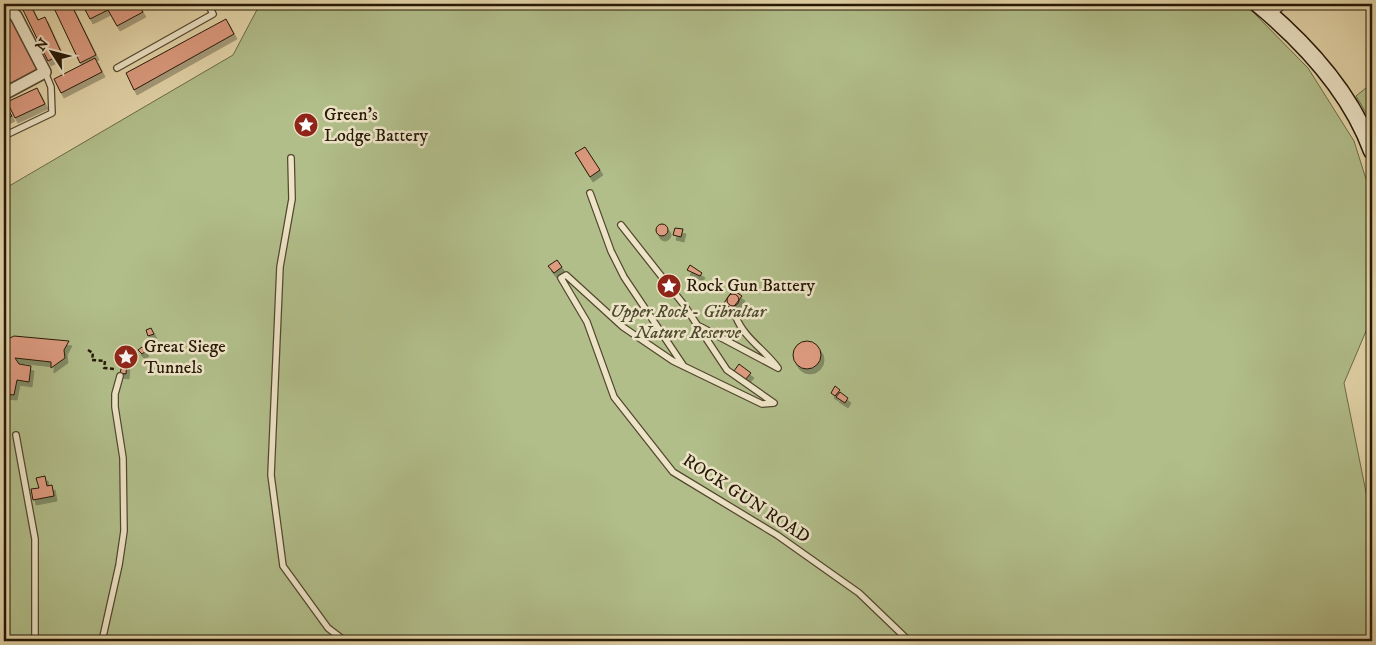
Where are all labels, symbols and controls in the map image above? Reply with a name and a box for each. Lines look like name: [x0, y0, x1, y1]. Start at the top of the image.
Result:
north arrow: [28, 28, 78, 78]
text: N: [32, 35, 53, 55]
place label: Green's Lodge Battery: [324, 104, 429, 147]
place icon: Green's Lodge Battery: [293, 112, 319, 138]
place icon: Rock Gun Battery: [656, 273, 682, 299]
place label: Rock Gun Battery: [686, 275, 815, 297]
park label: Upper Rock - Gibraltar Nature Reserve: [610, 301, 767, 344]
place label: Great Siege Tunnels: [144, 336, 226, 379]
place icon: Great Siege Tunnels: [113, 344, 139, 370]
street label: ROCK GUN ROAD: [678, 450, 814, 548]

